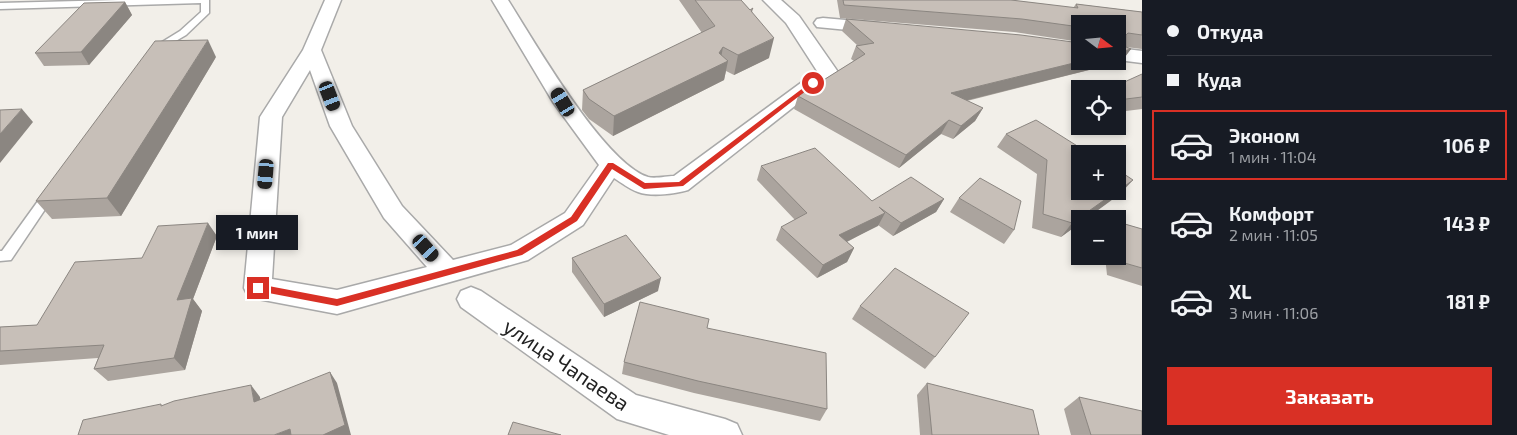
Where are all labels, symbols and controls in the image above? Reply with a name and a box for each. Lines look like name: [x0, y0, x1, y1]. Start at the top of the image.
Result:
north arrow: [1071, 15, 1126, 70]
map controls: [1071, 15, 1126, 265]
text: Откуда: [1197, 20, 1263, 43]
text: Куда: [1197, 68, 1242, 91]
route start: [802, 72, 824, 94]
car: [317, 79, 342, 113]
button: locate: [1071, 80, 1126, 135]
car: [548, 85, 577, 119]
icon: car: [1169, 123, 1214, 168]
text: Эконом: [1229, 124, 1300, 147]
text: 106 ₽: [1443, 134, 1490, 157]
button: +: [1071, 145, 1126, 200]
text: 1 мин · 11:04: [1229, 147, 1317, 166]
car: [257, 158, 274, 190]
icon: car: [1169, 201, 1214, 246]
text: Комфорт: [1229, 202, 1314, 225]
button: −: [1071, 210, 1126, 265]
text: 143 ₽: [1444, 212, 1490, 235]
callout: 1 мин: [217, 216, 299, 250]
text: 1 мин: [236, 223, 278, 242]
text: 2 мин · 11:05: [1229, 225, 1318, 244]
car: [410, 232, 441, 264]
route end: [247, 277, 269, 299]
icon: car: [1169, 279, 1214, 324]
text: XL: [1229, 280, 1251, 303]
text: 181 ₽: [1446, 290, 1490, 313]
text: 3 мин · 11:06: [1229, 303, 1318, 322]
street label: улица Чапаева: [499, 313, 635, 416]
button: Заказать: [1167, 367, 1492, 425]

